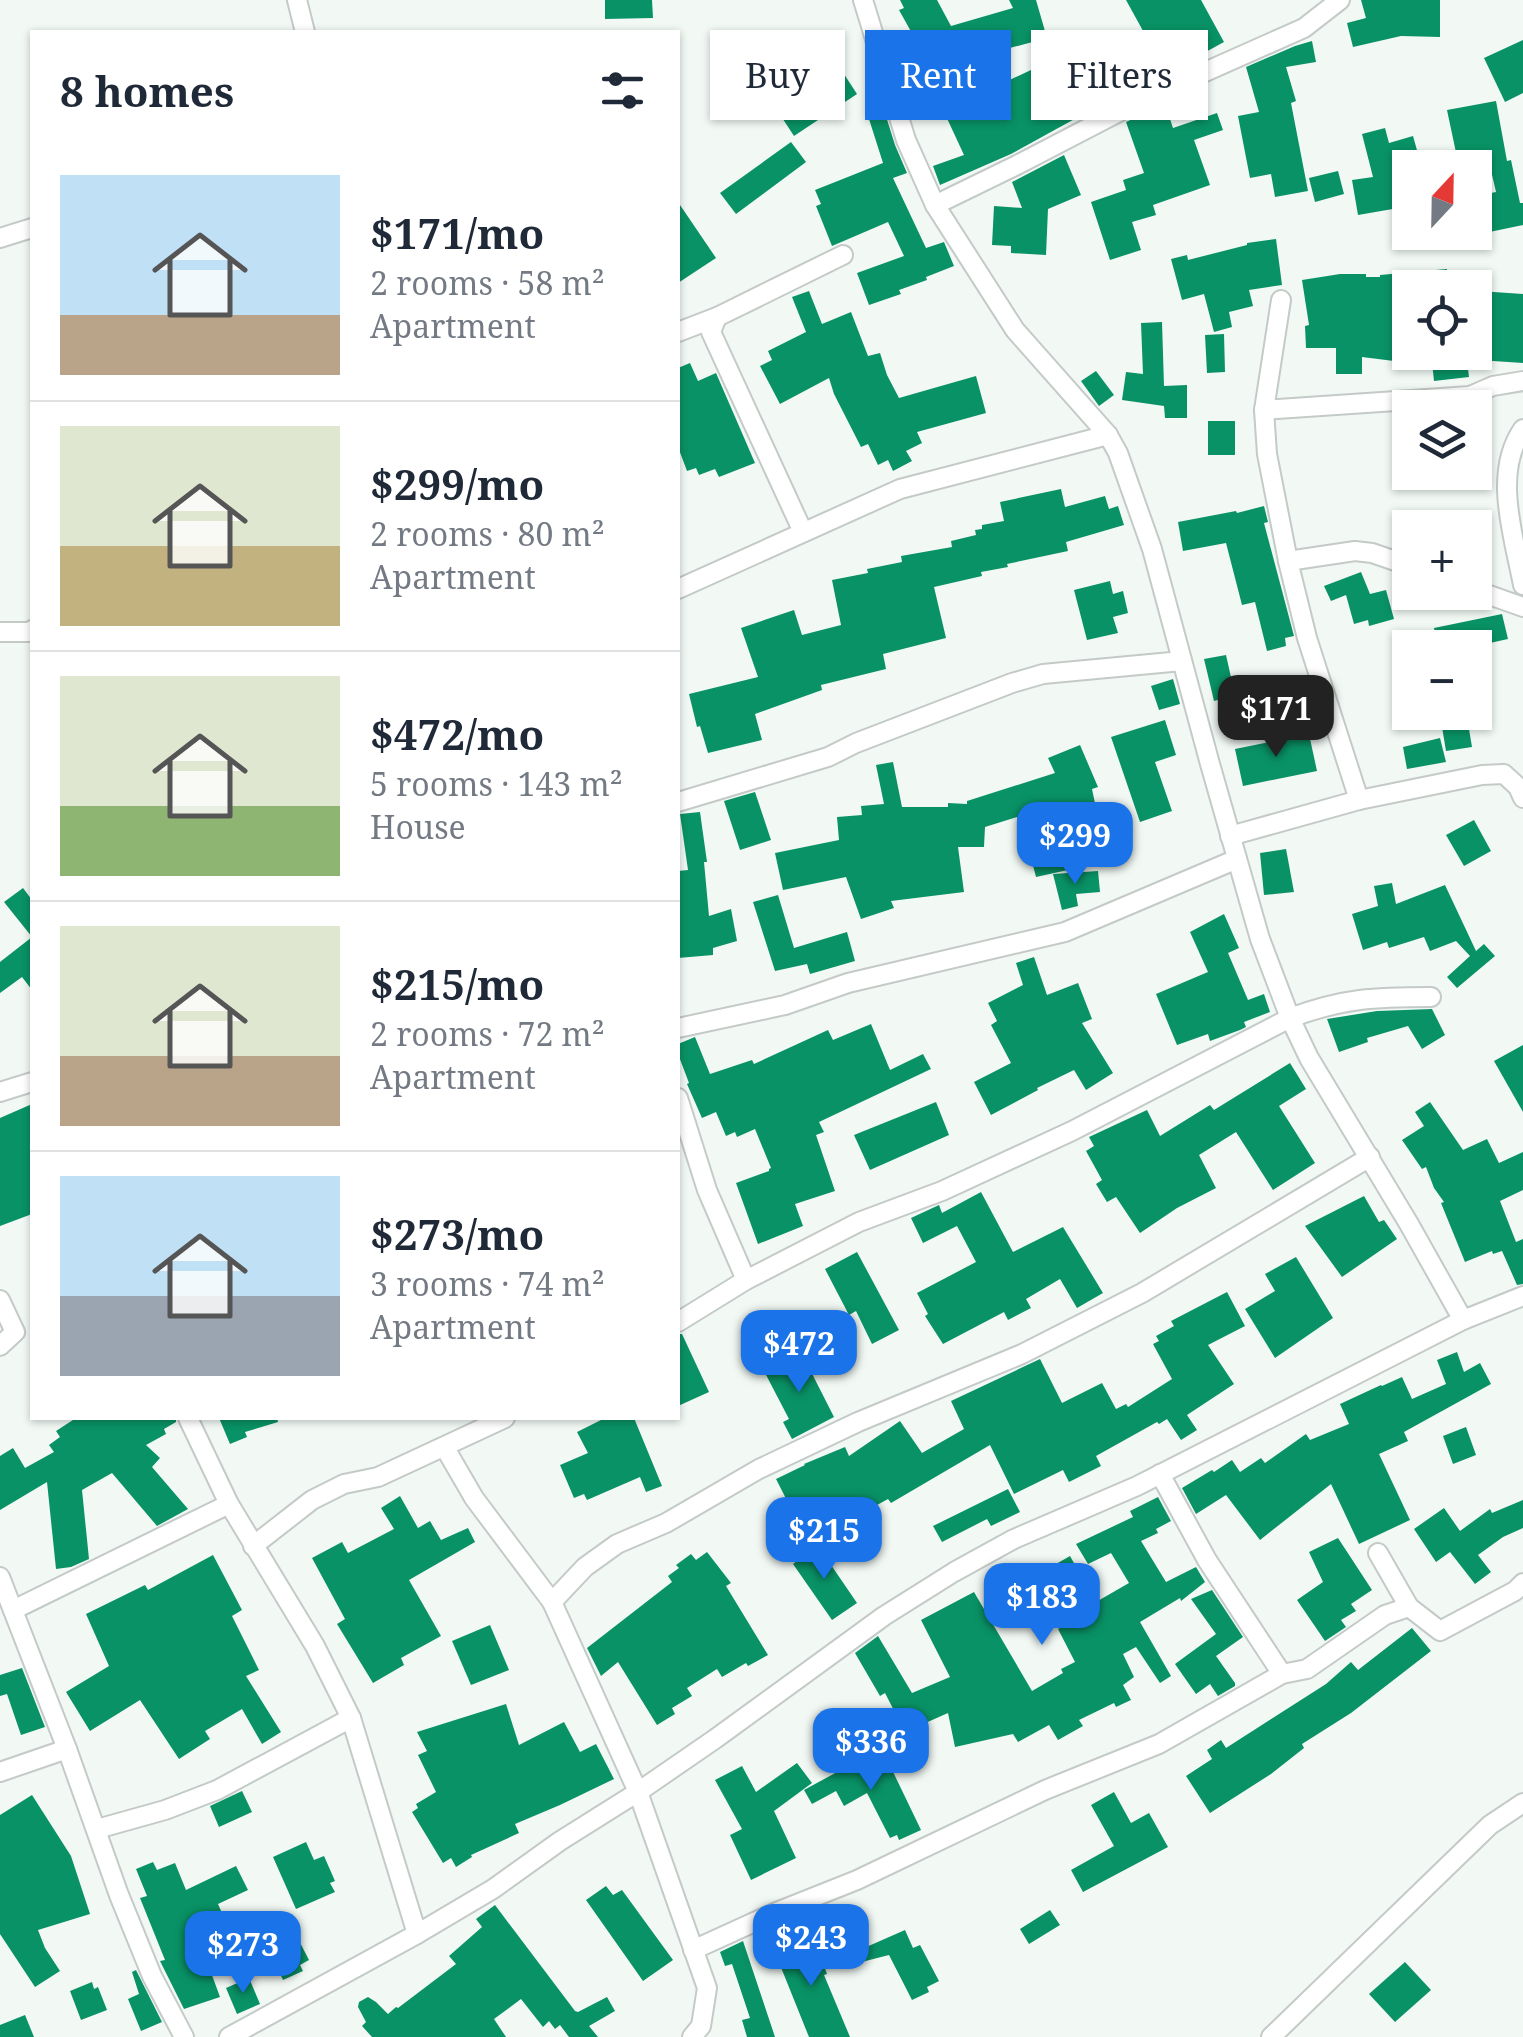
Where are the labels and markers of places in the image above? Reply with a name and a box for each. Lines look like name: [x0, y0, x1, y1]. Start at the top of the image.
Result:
pin: $171: [1217, 675, 1335, 760]
pin: $299: [1016, 802, 1134, 887]
pin: $472: [740, 1310, 858, 1395]
pin: $215: [765, 1497, 883, 1582]
pin: $183: [983, 1563, 1101, 1648]
pin: $336: [812, 1708, 930, 1793]
pin: $243: [752, 1904, 870, 1989]
pin: $273: [184, 1911, 302, 1996]

